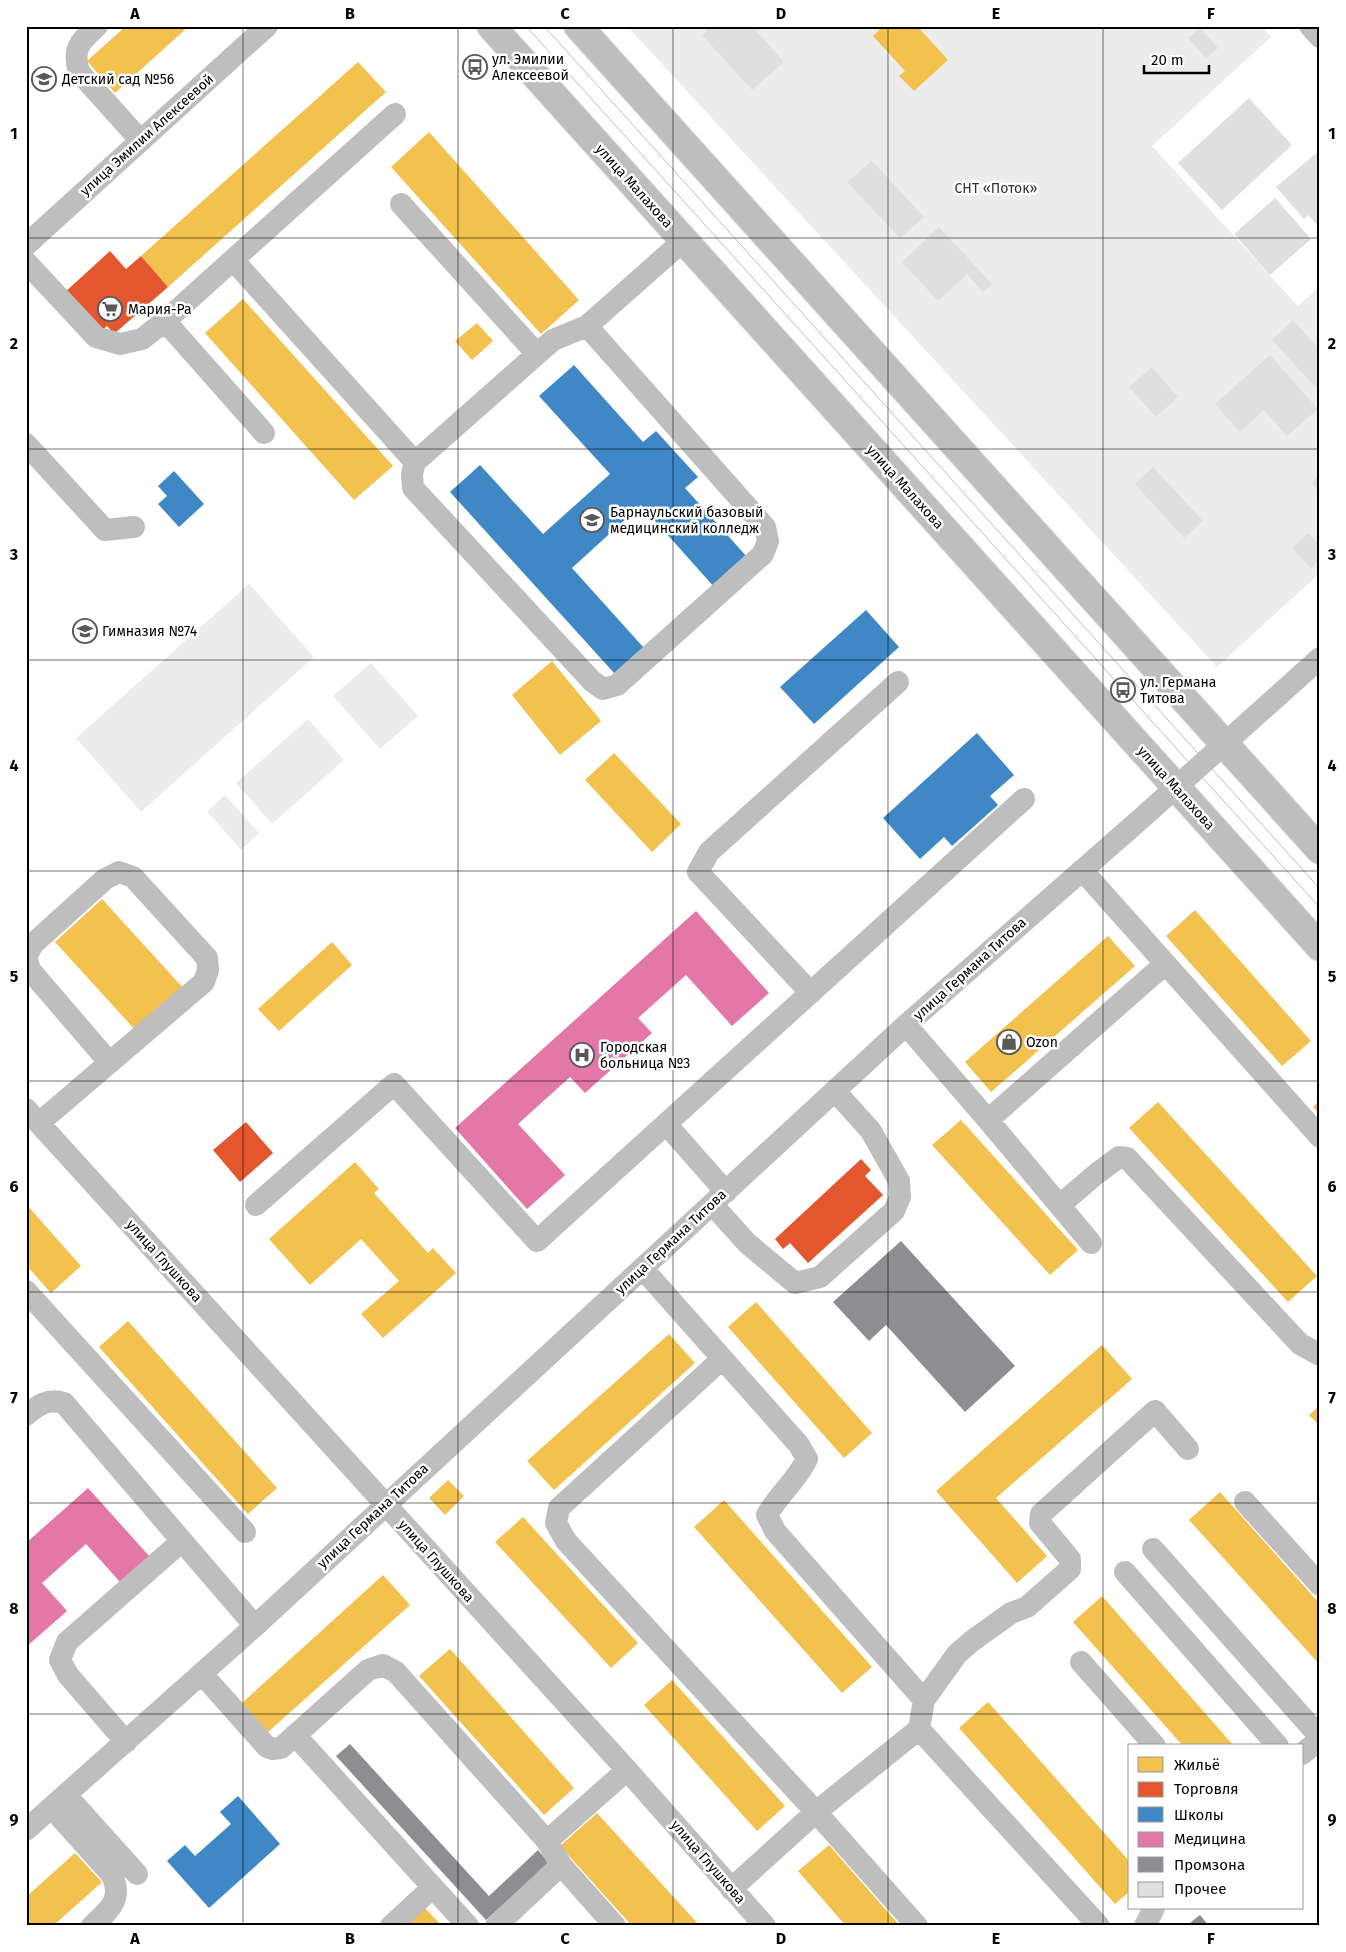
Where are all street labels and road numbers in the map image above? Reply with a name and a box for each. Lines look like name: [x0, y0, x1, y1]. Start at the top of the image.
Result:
street label: улица Эмилии Алексеевой: [77, 71, 217, 199]
street label: улица Малахова: [592, 141, 676, 231]
street label: улица Малахова: [863, 442, 947, 532]
street label: улица Малахова: [1134, 743, 1218, 833]
street label: улица Германа Титова: [910, 914, 1030, 1024]
street label: улица Германа Титова: [612, 1186, 730, 1298]
street label: улица Глушкова: [122, 1216, 206, 1306]
street label: улица Германа Титова: [314, 1460, 432, 1572]
street label: улица Глушкова: [394, 1516, 478, 1606]
street label: улица Глушкова: [667, 1817, 749, 1907]

